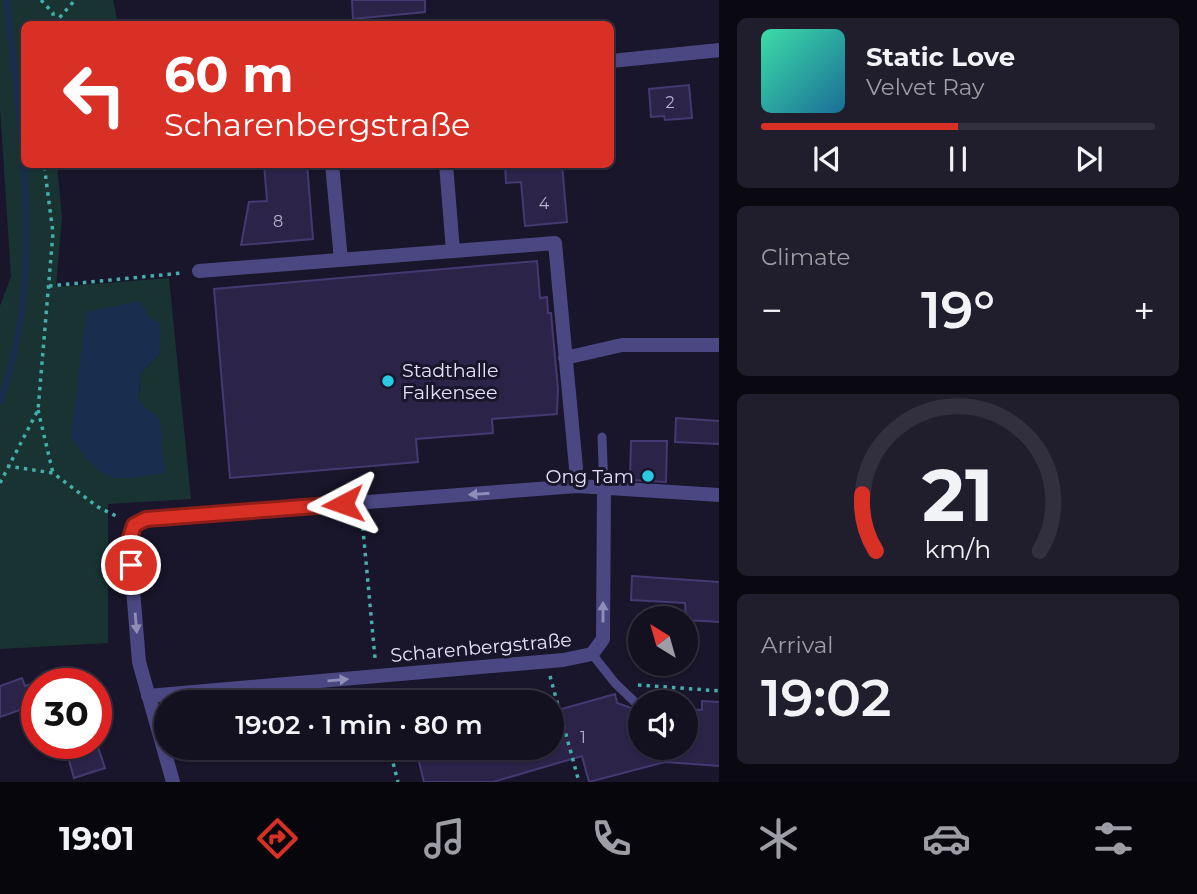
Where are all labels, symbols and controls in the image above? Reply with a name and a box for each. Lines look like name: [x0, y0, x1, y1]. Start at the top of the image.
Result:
text: Static Love: [866, 41, 1015, 73]
text: 60 m: [164, 45, 294, 104]
icon: left: [49, 49, 140, 140]
text: Velvet Ray: [866, 73, 984, 101]
house number: 2: [665, 93, 675, 112]
text: Scharenbergstraße: [164, 105, 470, 144]
icon: previous: [808, 140, 846, 178]
icon: pause: [939, 140, 977, 178]
icon: next: [1070, 140, 1108, 178]
house number: 4: [539, 194, 550, 213]
house number: 8: [273, 212, 283, 231]
text: Climate: [761, 243, 850, 271]
text: 19°: [921, 278, 995, 341]
text: −: [761, 287, 783, 334]
text: +: [1133, 287, 1155, 334]
place label: Stadthalle Falkensee: [402, 359, 498, 404]
marker: Stadthalle Falkensee: [380, 373, 396, 389]
text: 21: [922, 451, 994, 539]
place label: Ong Tam: [545, 465, 634, 488]
position arrow: [306, 467, 380, 541]
marker: Ong Tam: [640, 468, 656, 484]
one-way arrow: [468, 489, 490, 500]
text: km/h: [925, 534, 991, 564]
pin: [101, 535, 161, 595]
icon: arrive: [112, 546, 150, 584]
one-way arrow: [597, 601, 609, 623]
north arrow: [628, 606, 698, 676]
map controls: [628, 606, 698, 760]
one-way arrow: [131, 612, 142, 634]
street label: Scharenbergstraße: [389, 628, 573, 667]
text: Arrival: [761, 631, 834, 659]
text: 19:02: [761, 666, 891, 729]
speed limit sign: 30: [21, 668, 112, 759]
one-way arrow: [327, 674, 349, 685]
button: sound: [628, 690, 698, 760]
text: 19:02 · 1 min · 80 m: [235, 709, 483, 741]
house number: 1: [580, 728, 586, 747]
icon: directions: [253, 814, 302, 863]
icon: music: [420, 814, 469, 863]
icon: phone: [587, 814, 636, 863]
icon: climate: [754, 814, 803, 863]
icon: car: [922, 814, 971, 863]
icon: filters: [1089, 814, 1138, 863]
text: 19:01: [59, 819, 135, 858]

